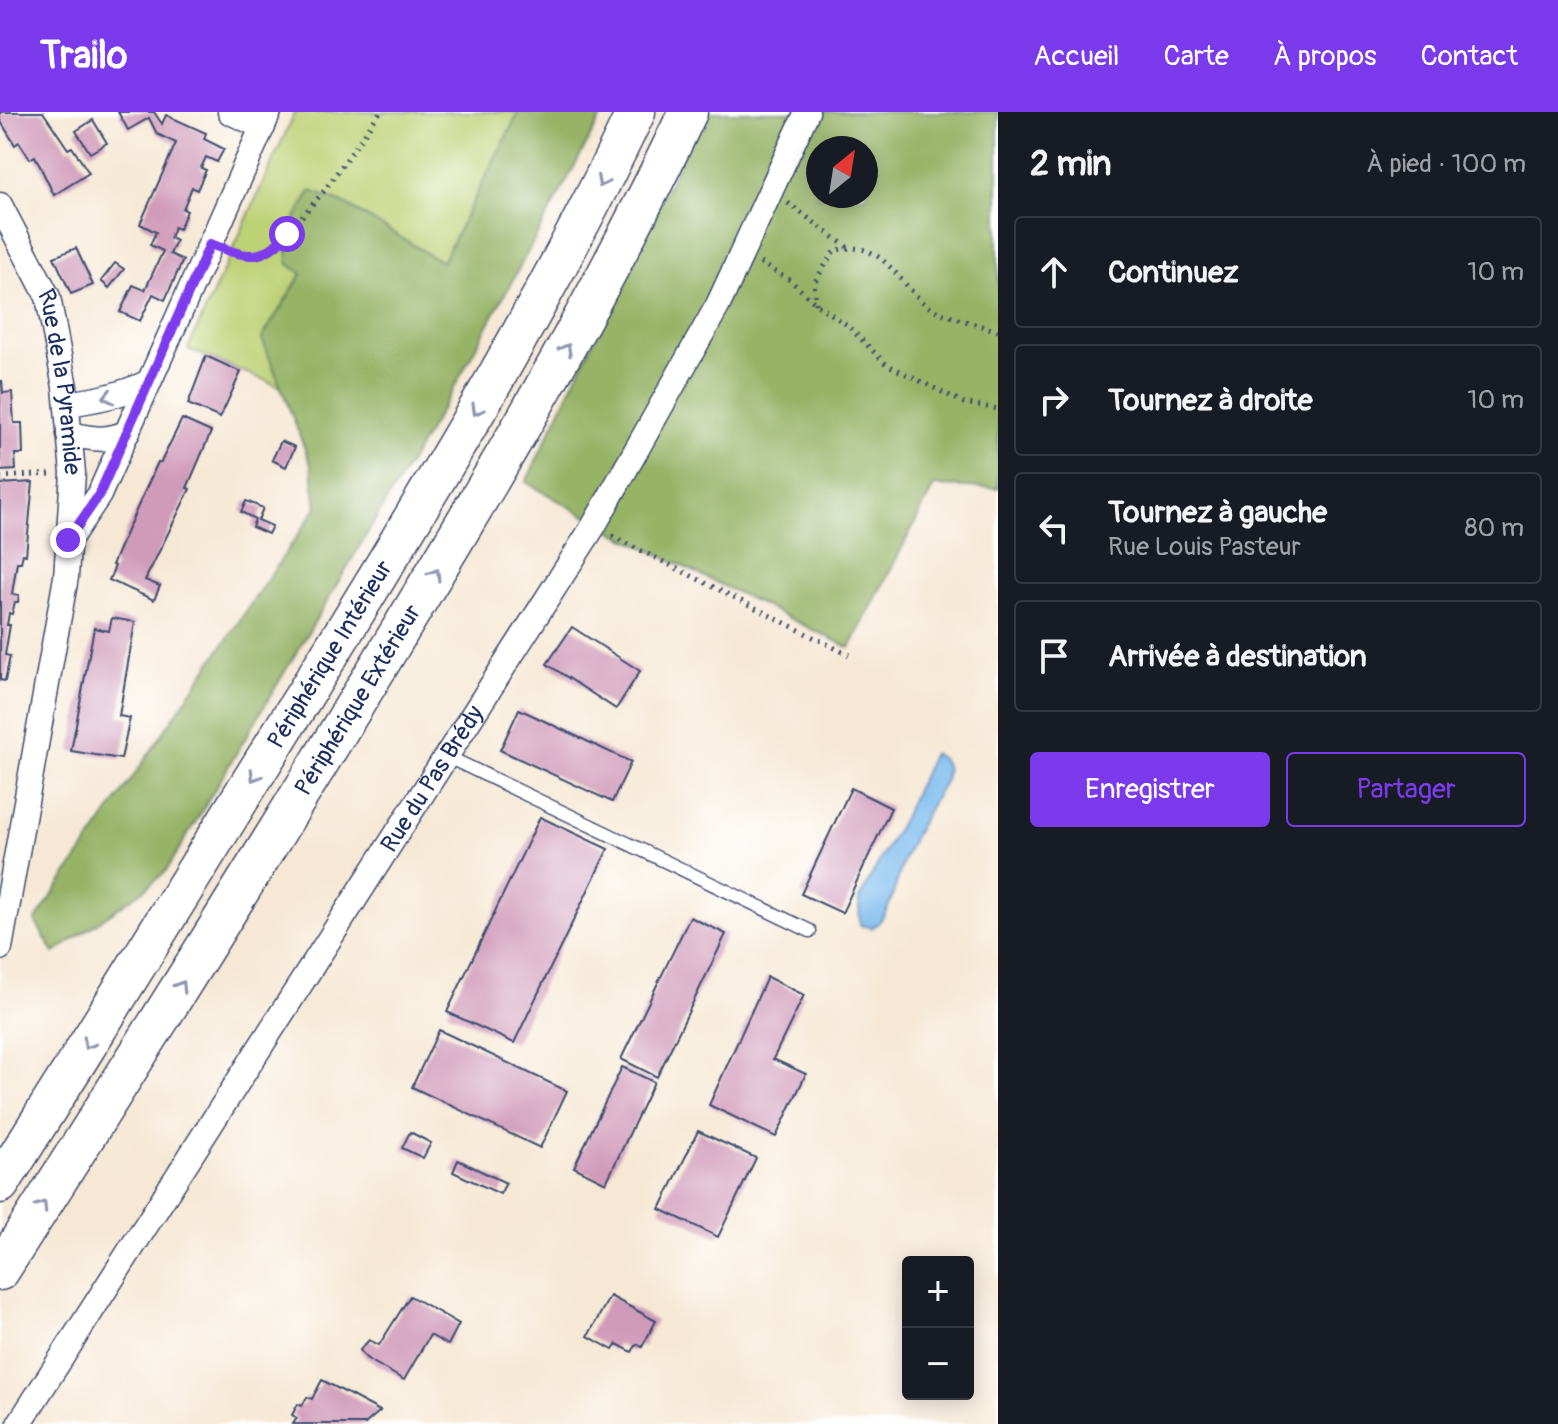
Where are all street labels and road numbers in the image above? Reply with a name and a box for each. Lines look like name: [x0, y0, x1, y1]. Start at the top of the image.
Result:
street label: Rue de la Pyramide: [31, 284, 87, 476]
street label: Périphérique Intérieur: [262, 555, 399, 754]
street label: Périphérique Extérieur: [289, 599, 428, 801]
street label: Rue du Pas Brédy: [375, 700, 490, 858]

